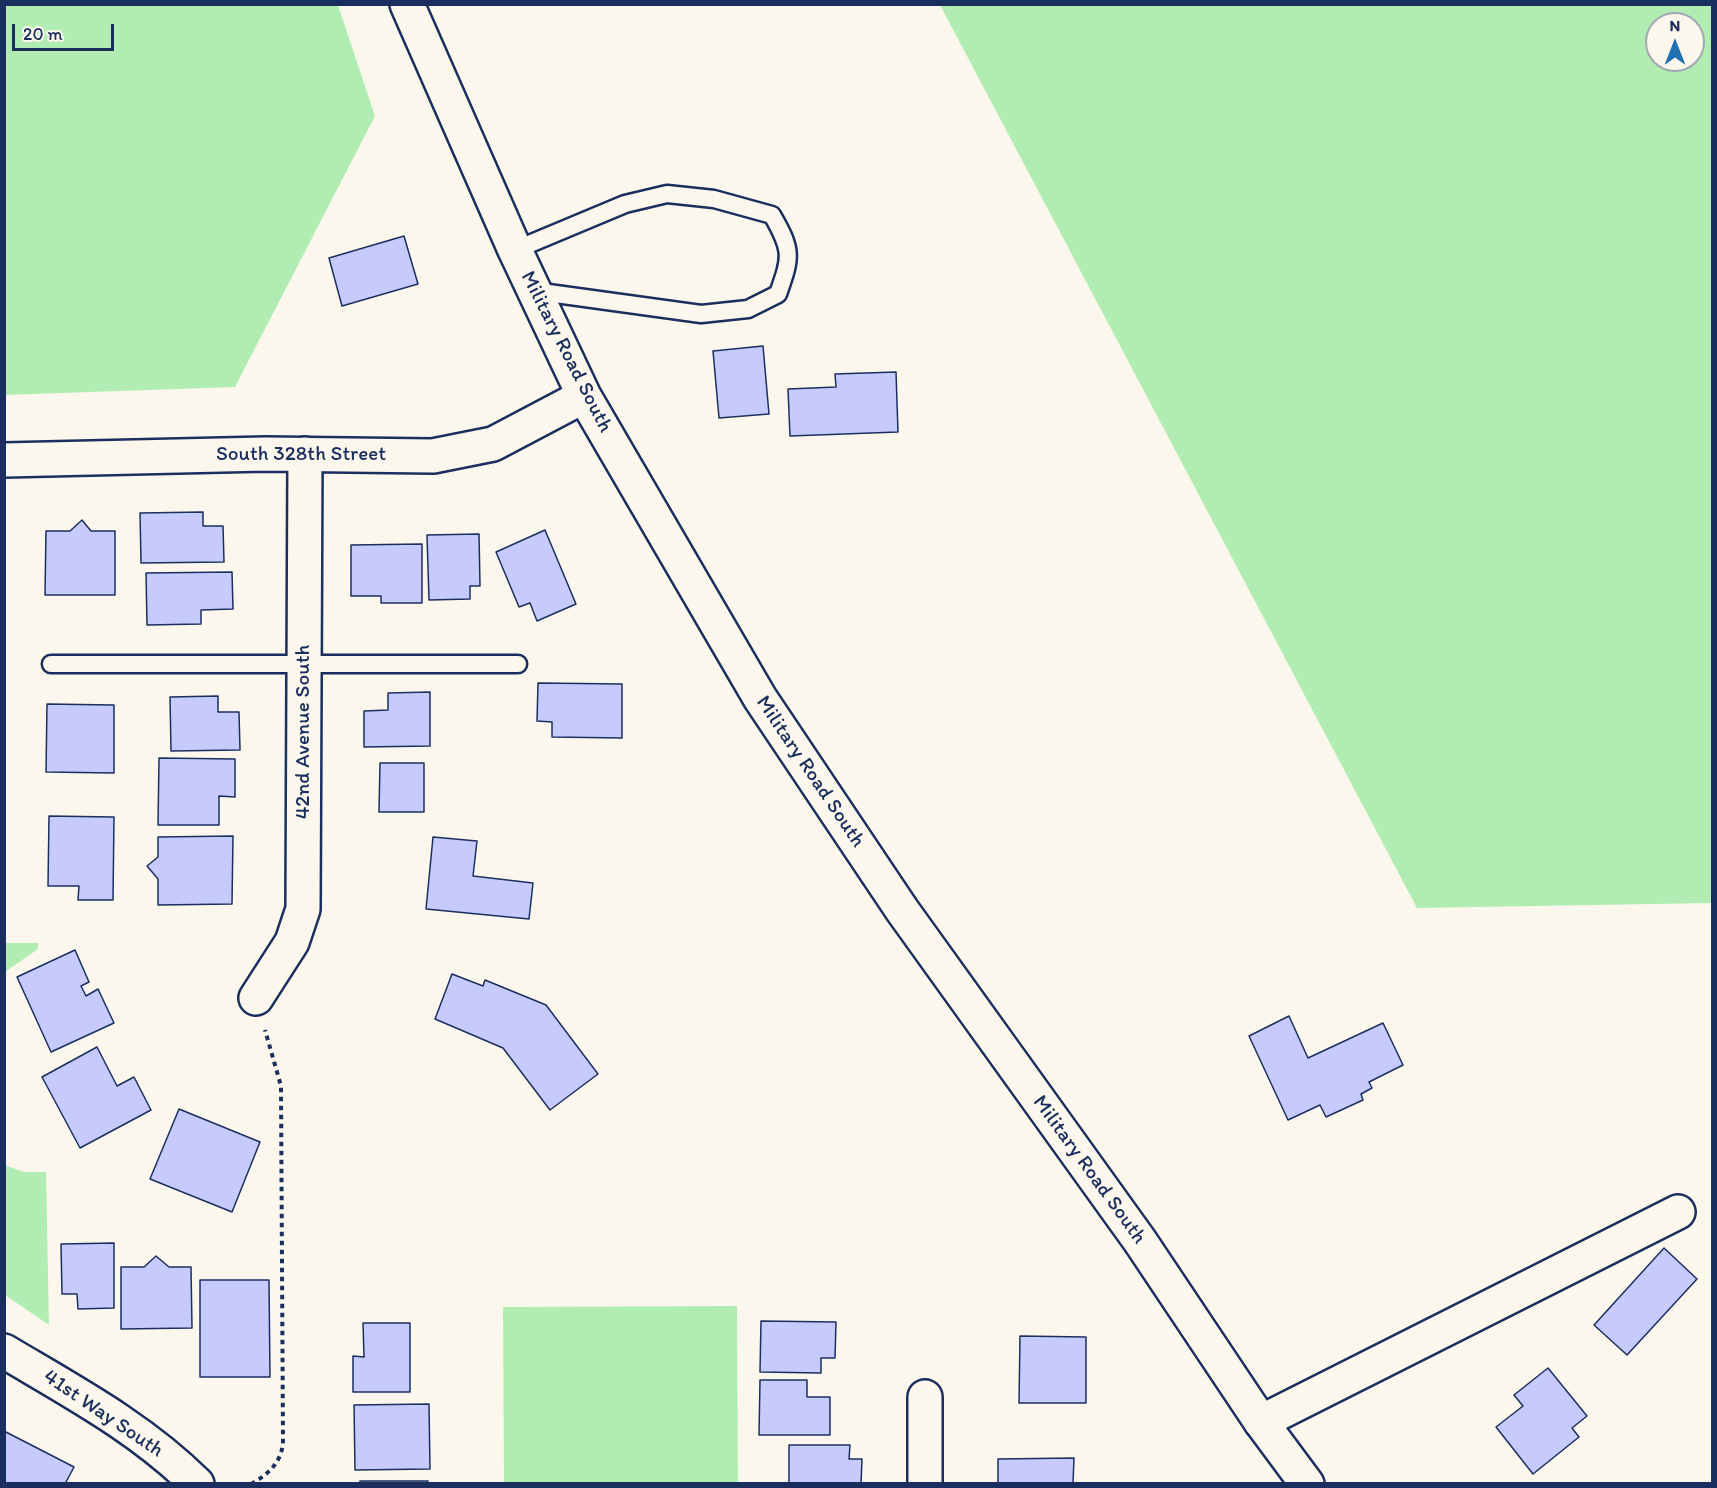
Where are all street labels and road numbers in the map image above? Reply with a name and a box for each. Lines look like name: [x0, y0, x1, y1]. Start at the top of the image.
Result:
street label: Military Road South: [514, 267, 618, 437]
street label: South 328th Street: [216, 442, 386, 468]
street label: 42nd Avenue South: [291, 645, 317, 819]
street label: Military Road South: [750, 691, 870, 853]
street label: Military Road South: [1027, 1091, 1151, 1249]
street label: 41st Way South: [38, 1365, 168, 1463]

